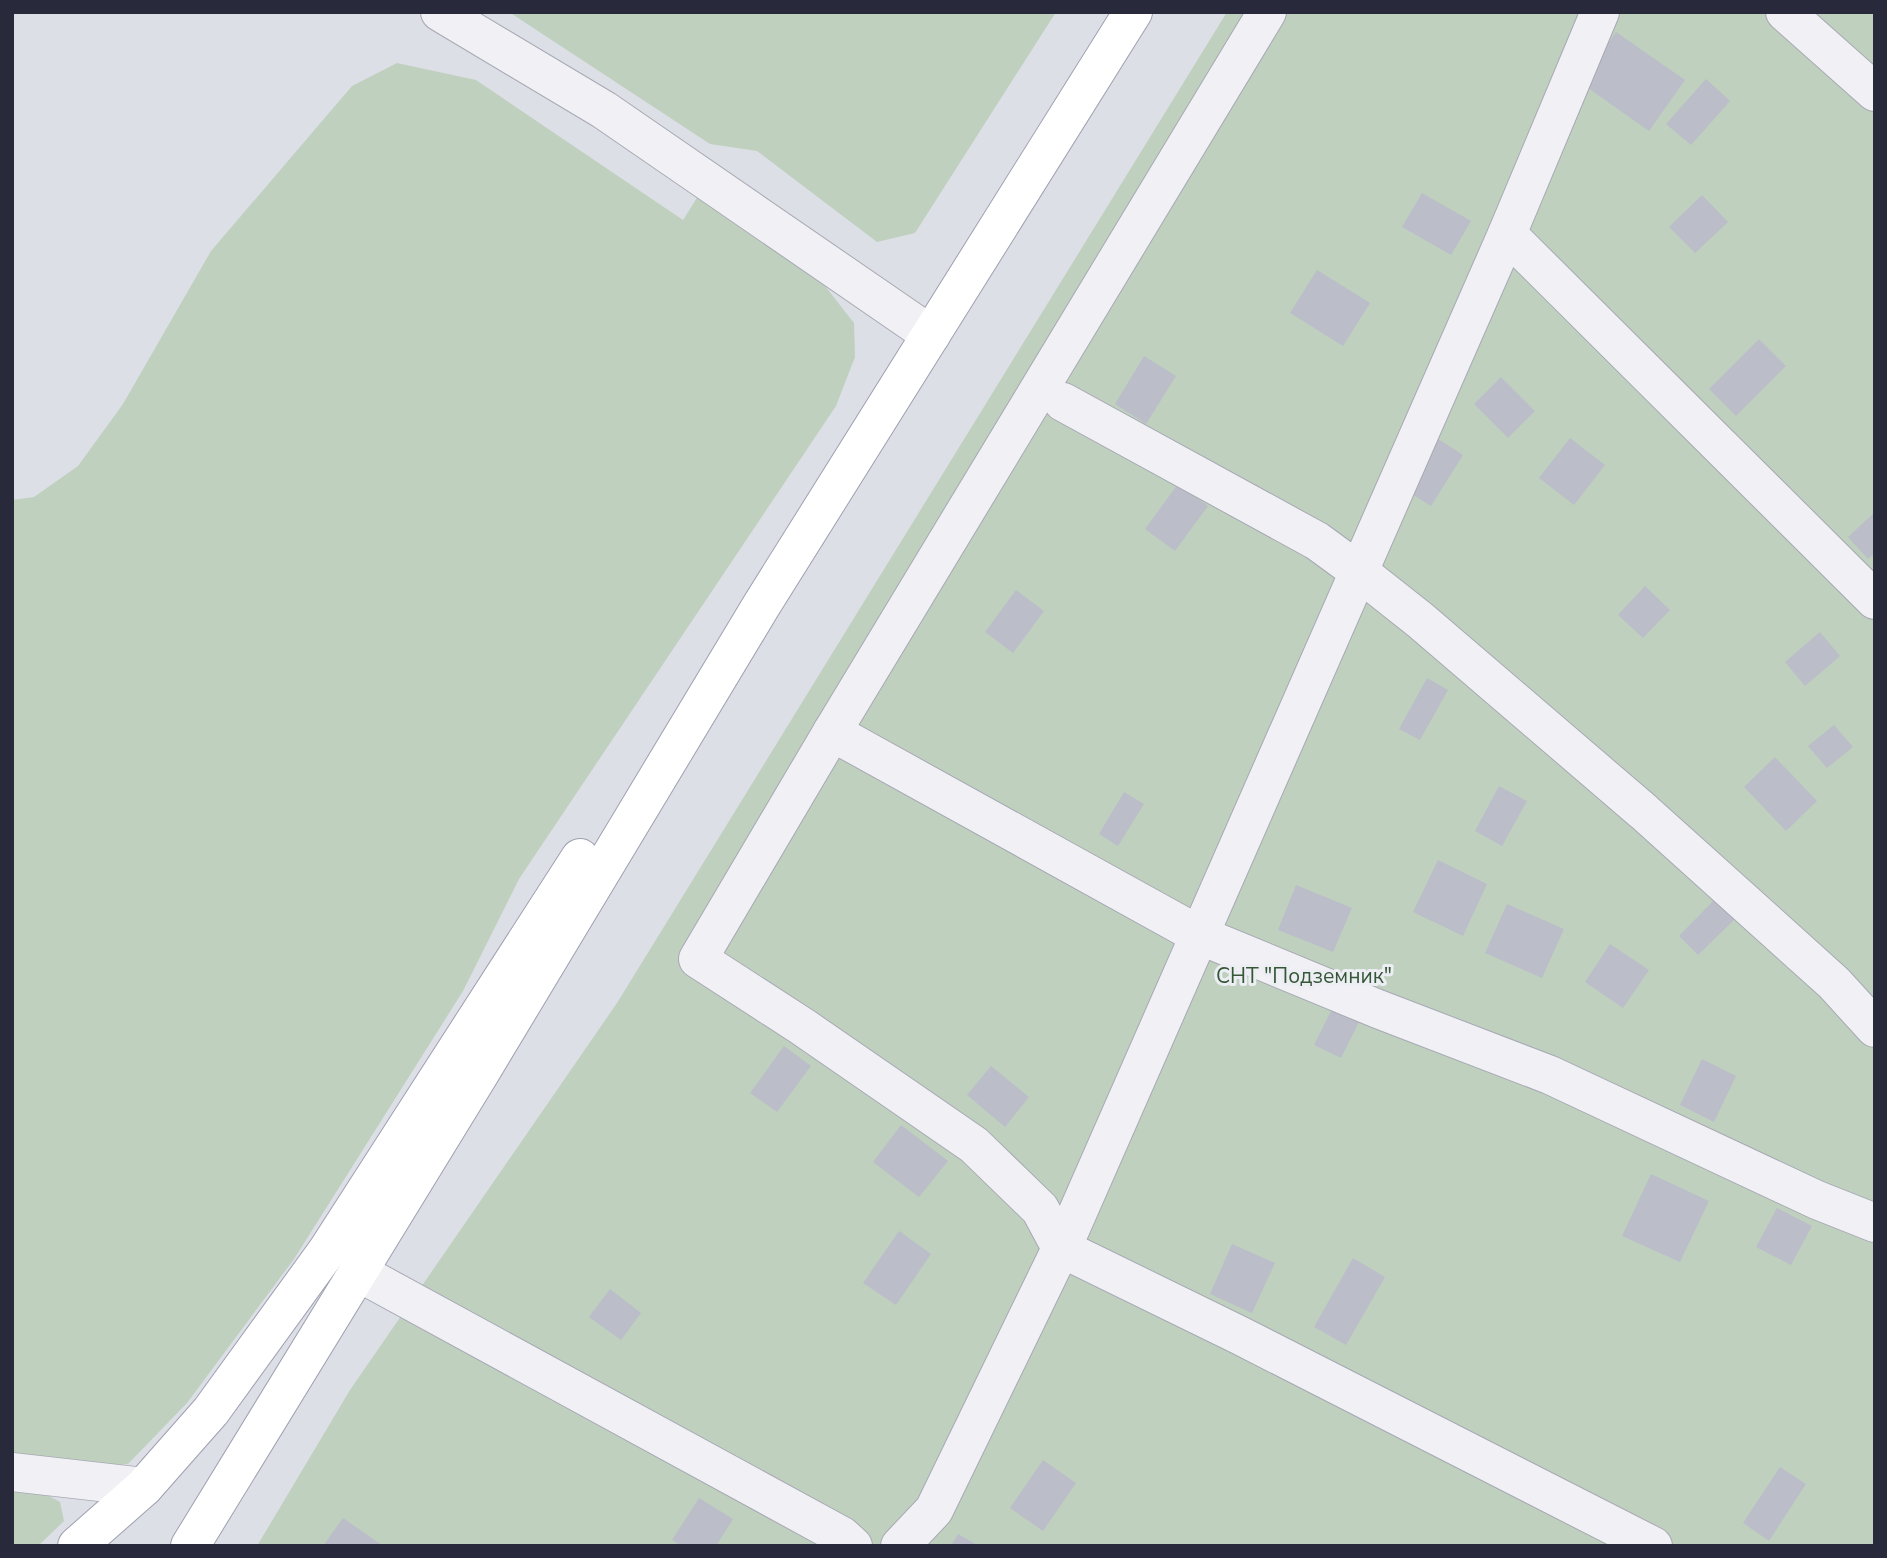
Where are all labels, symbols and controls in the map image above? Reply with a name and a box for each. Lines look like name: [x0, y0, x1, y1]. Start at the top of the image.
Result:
park label: СНТ "Подземник": [1216, 962, 1392, 990]

